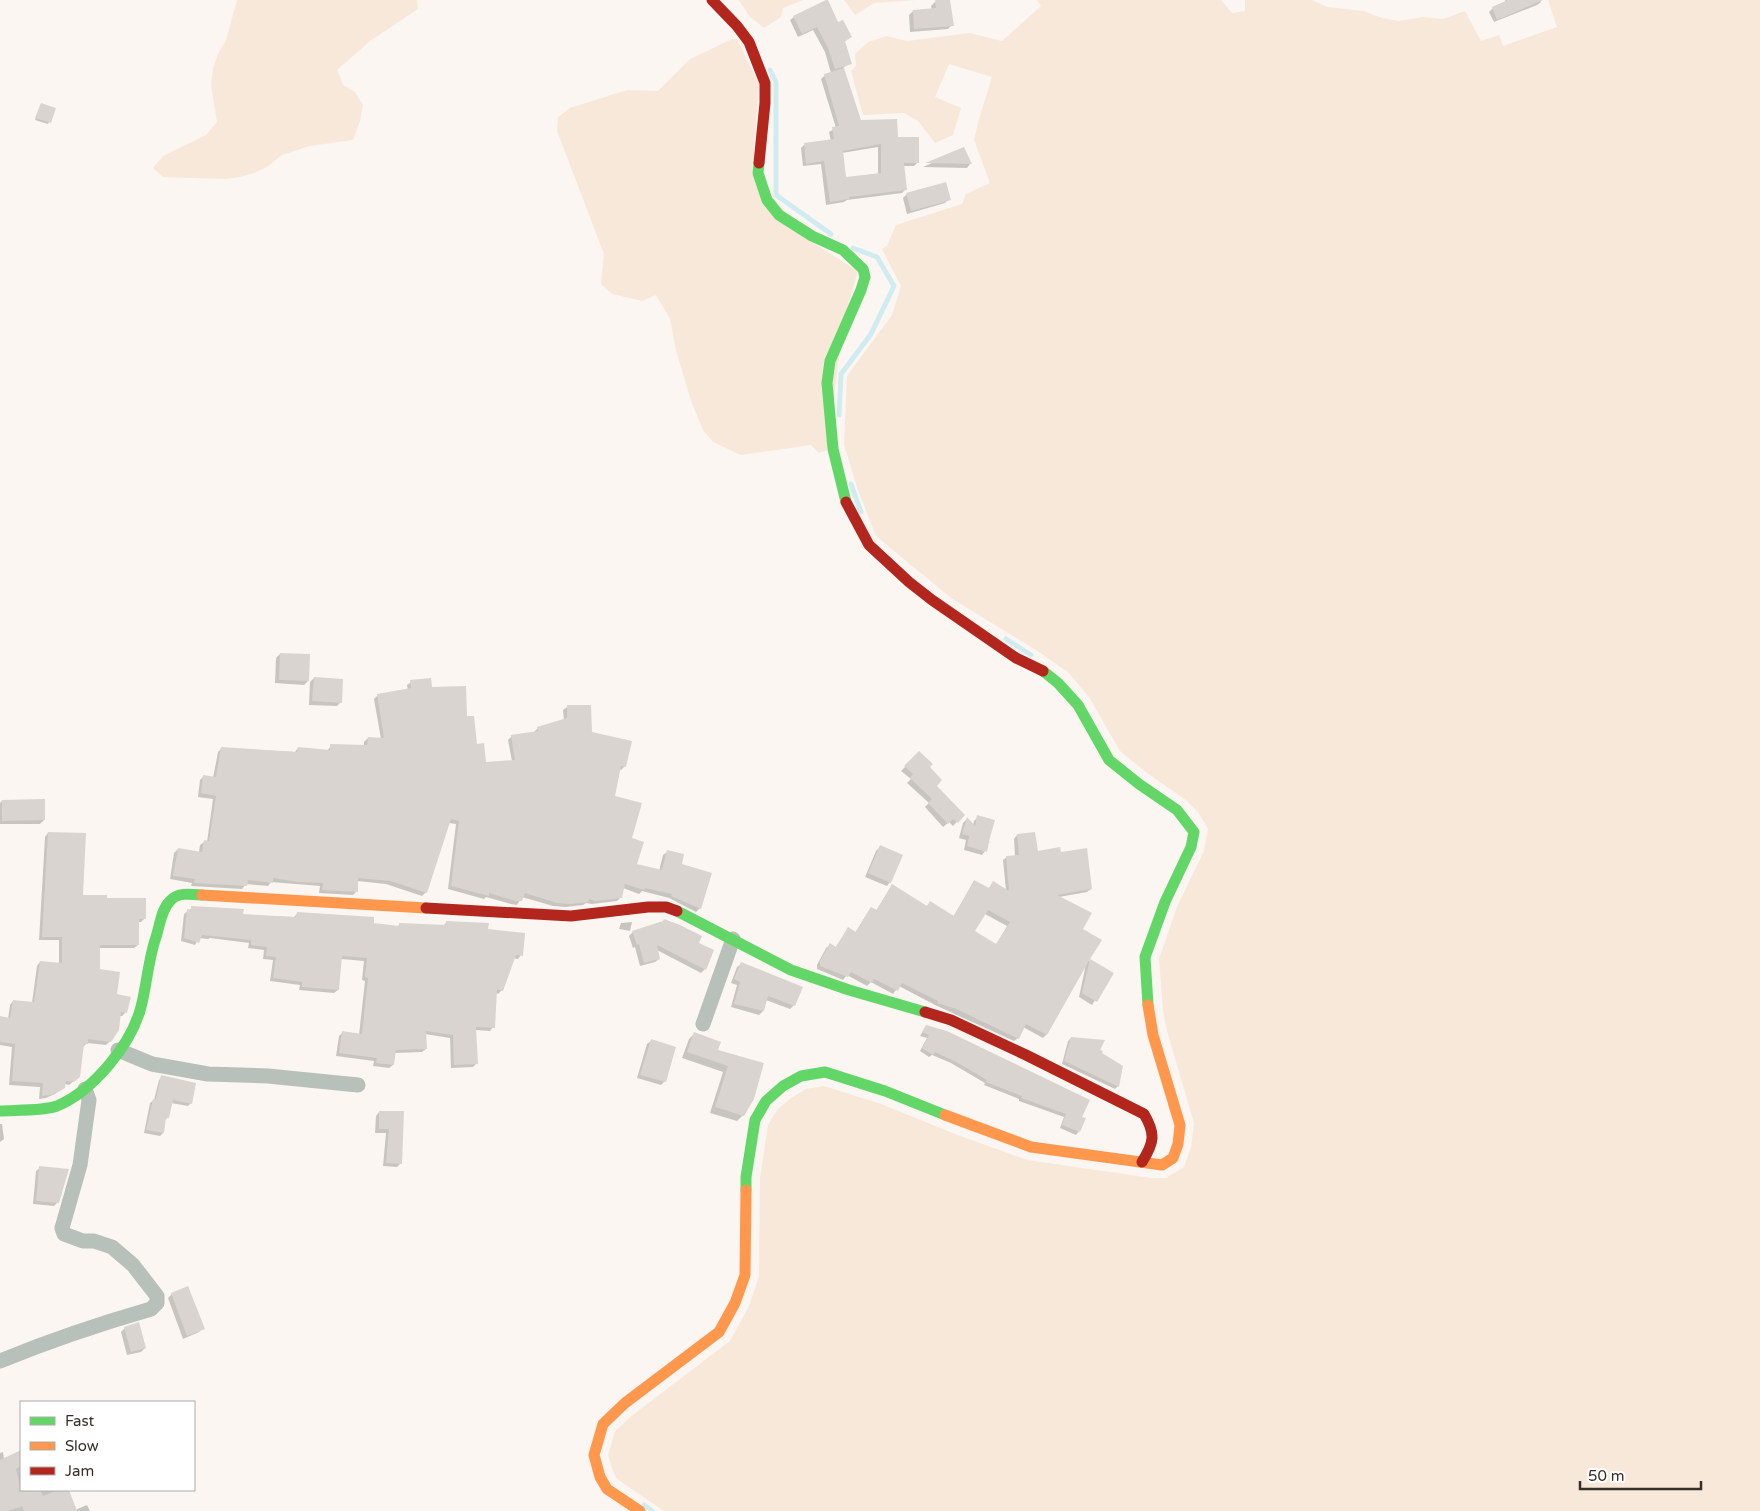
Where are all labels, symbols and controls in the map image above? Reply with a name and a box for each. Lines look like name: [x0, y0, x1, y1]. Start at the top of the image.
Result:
legend: [20, 1401, 195, 1491]
text: Fast: [65, 1412, 95, 1430]
text: Slow: [65, 1437, 99, 1455]
scale bar: [1580, 1458, 1701, 1490]
text: Jam: [65, 1462, 94, 1480]
text: 50 m: [1588, 1467, 1625, 1485]

